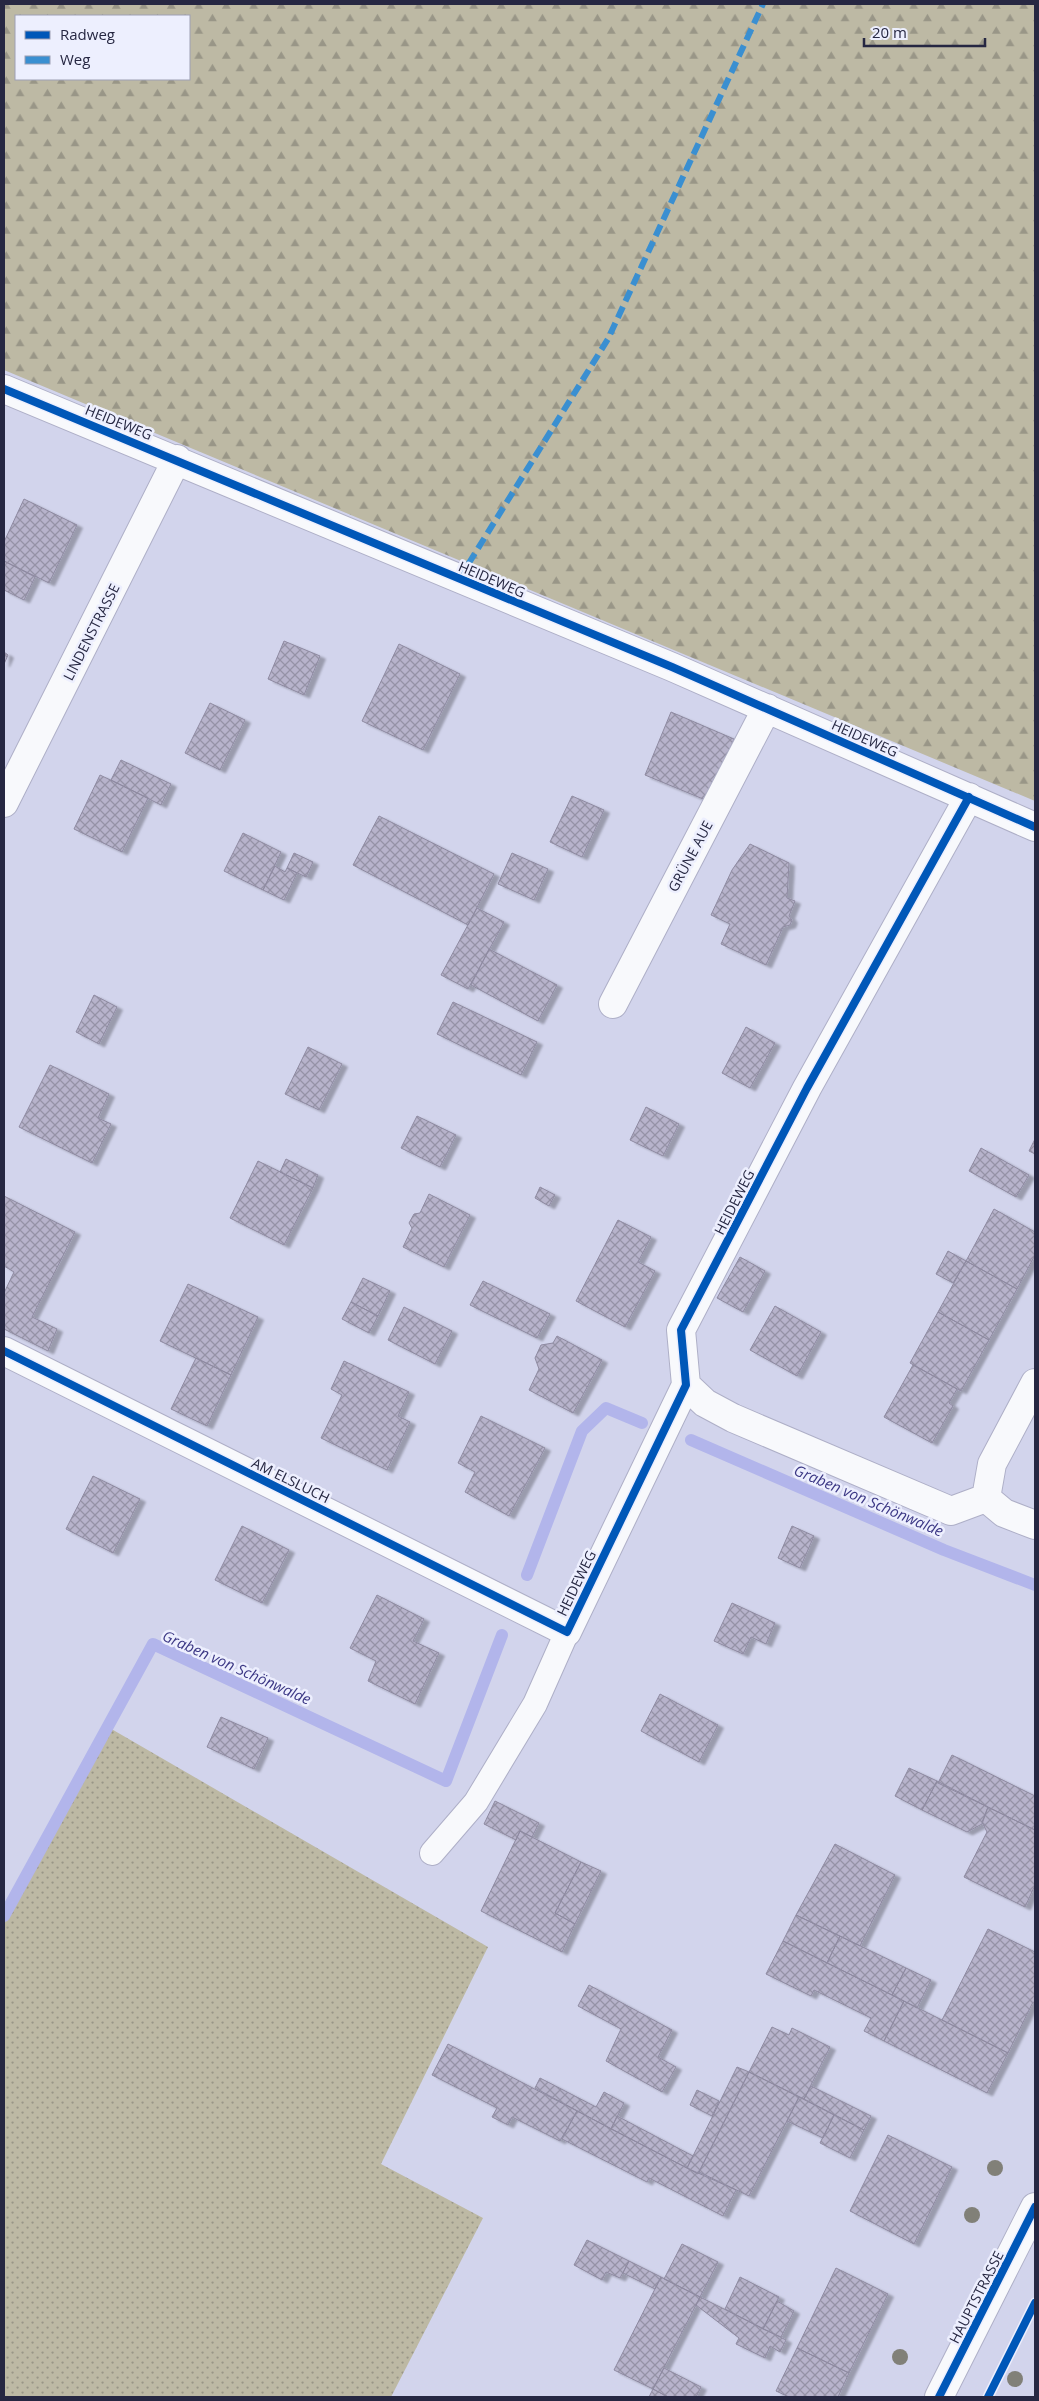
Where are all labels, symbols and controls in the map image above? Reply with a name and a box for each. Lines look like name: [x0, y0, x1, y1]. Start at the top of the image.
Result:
legend: [15, 15, 190, 80]
scale bar: [864, 15, 985, 47]
text: 20 m: [872, 22, 907, 42]
text: Radweg: [60, 24, 115, 44]
text: Weg: [60, 49, 90, 69]
street label: HEIDEWEG: [83, 400, 155, 444]
street label: HEIDEWEG: [456, 556, 528, 602]
street label: LINDENSTRASSE: [58, 580, 124, 684]
street label: HEIDEWEG: [829, 715, 901, 761]
street label: GRÜNE AUE: [663, 817, 717, 895]
street label: HEIDEWEG: [709, 1166, 759, 1238]
street label: AM ELSLUCH: [249, 1453, 333, 1507]
water label: Graben von Schönwalde: [791, 1459, 947, 1541]
street label: HEIDEWEG: [552, 1547, 600, 1619]
water label: Graben von Schönwalde: [160, 1625, 315, 1709]
street label: HAUPTSTRASSE: [944, 2247, 1008, 2347]

